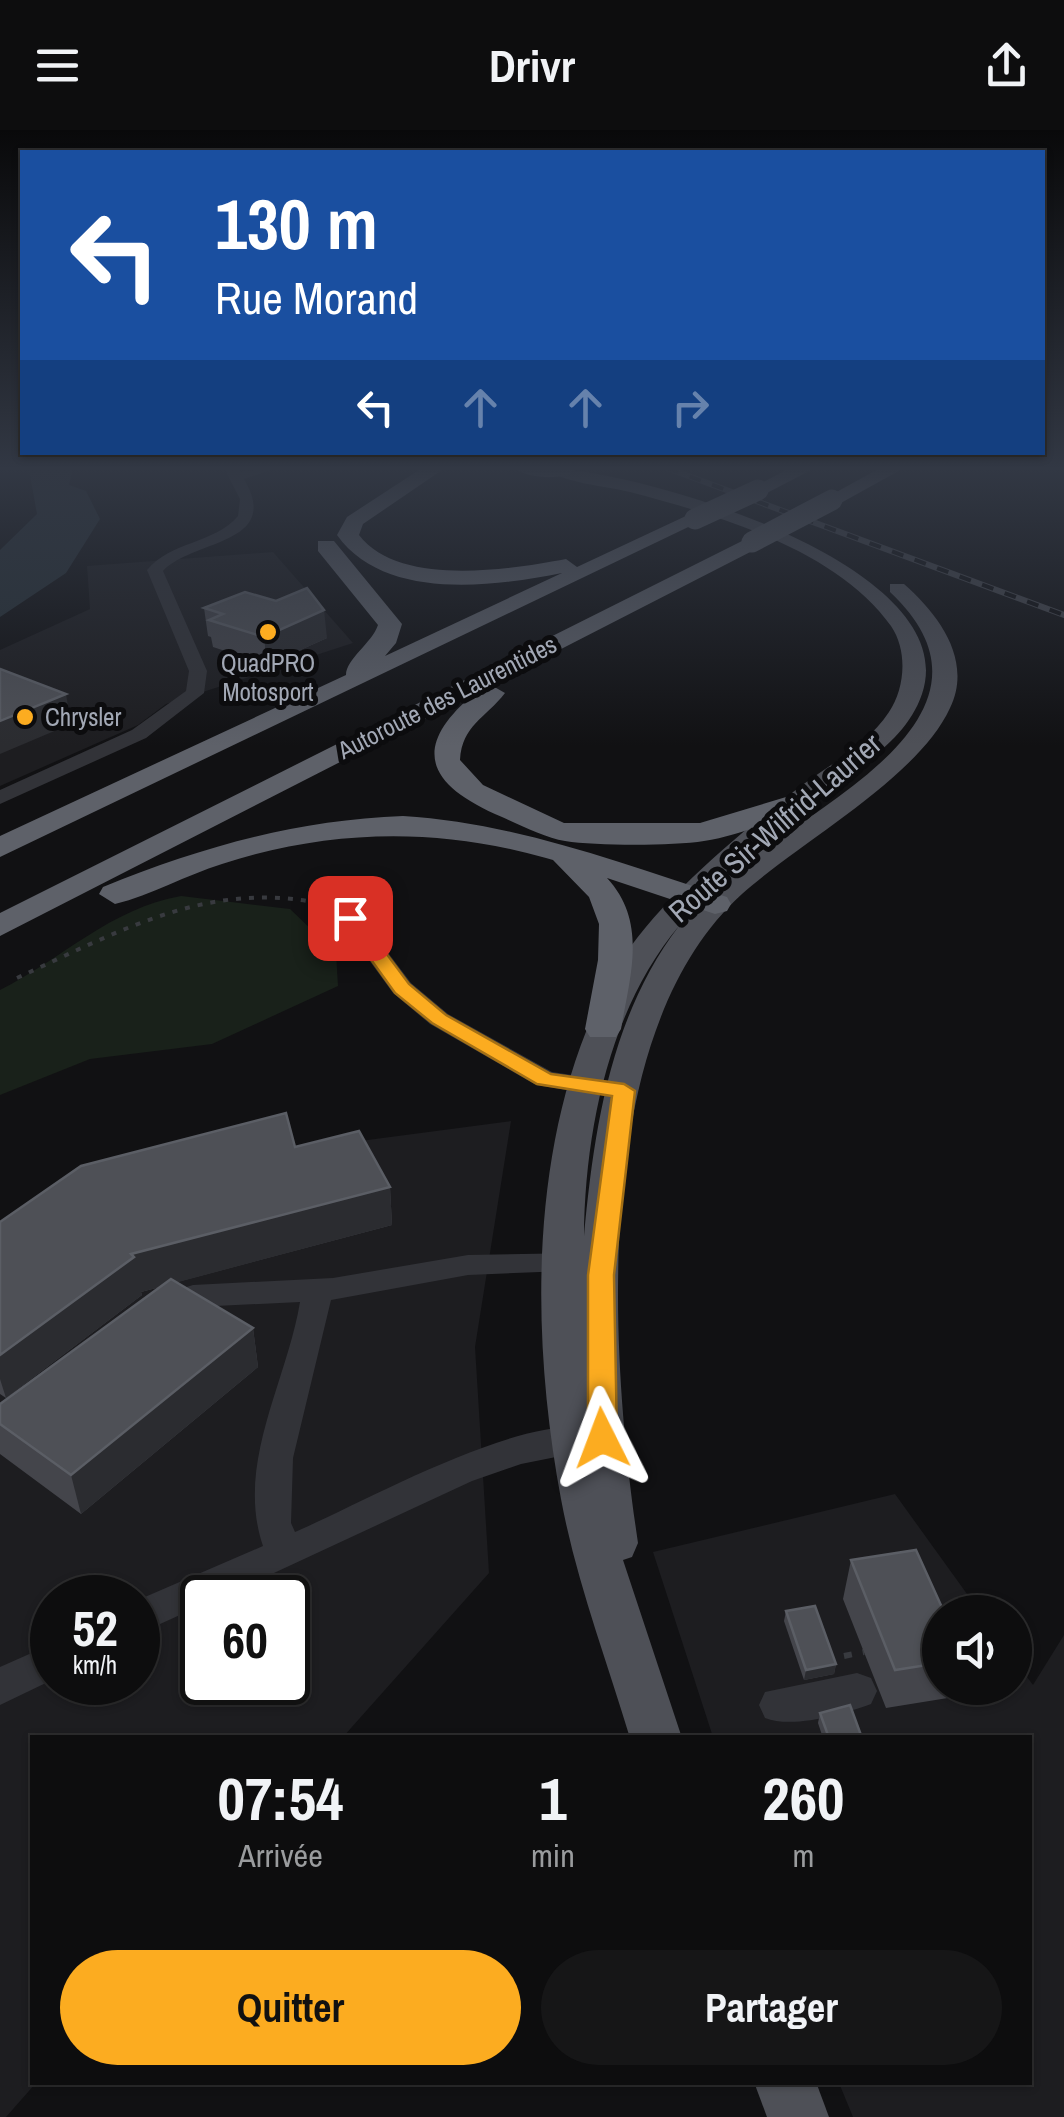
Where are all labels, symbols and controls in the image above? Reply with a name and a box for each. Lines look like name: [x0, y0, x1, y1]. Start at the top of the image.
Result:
text: Drivr: [489, 35, 575, 96]
icon: menu: [30, 38, 85, 93]
icon: share: [979, 38, 1034, 93]
text: 130 m: [215, 177, 378, 271]
icon: left: [50, 190, 180, 320]
text: Rue Morand: [215, 267, 418, 328]
icon: left: [348, 380, 403, 435]
icon: ahead: [453, 380, 508, 435]
icon: ahead: [558, 380, 613, 435]
icon: right: [663, 380, 718, 435]
marker: QuadPRO Motosport: [257, 621, 279, 643]
street label: Autoroute des Laurentides: [331, 627, 562, 767]
place label: QuadPRO Motosport: [221, 646, 315, 709]
place label: Chrysler: [45, 700, 121, 734]
marker: Chrysler: [14, 706, 36, 728]
street label: Route Sir-Wilfrid-Laurier: [660, 723, 890, 931]
pin: [308, 876, 393, 961]
icon: arrive: [323, 891, 378, 946]
position arrow: [550, 1386, 654, 1490]
speed limit sign: 60: [180, 1575, 310, 1705]
text: 52: [72, 1594, 118, 1662]
map controls: [922, 1595, 1032, 1705]
button: sound: [922, 1595, 1032, 1705]
text: km/h: [73, 1648, 117, 1682]
text: 07:54: [218, 1758, 343, 1839]
text: 1: [539, 1758, 567, 1839]
text: 260: [762, 1758, 844, 1839]
text: Arrivée: [238, 1834, 323, 1877]
text: min: [531, 1834, 575, 1877]
text: m: [792, 1834, 814, 1877]
button: Quitter: [60, 1950, 521, 2065]
button: Partager: [541, 1950, 1002, 2065]

